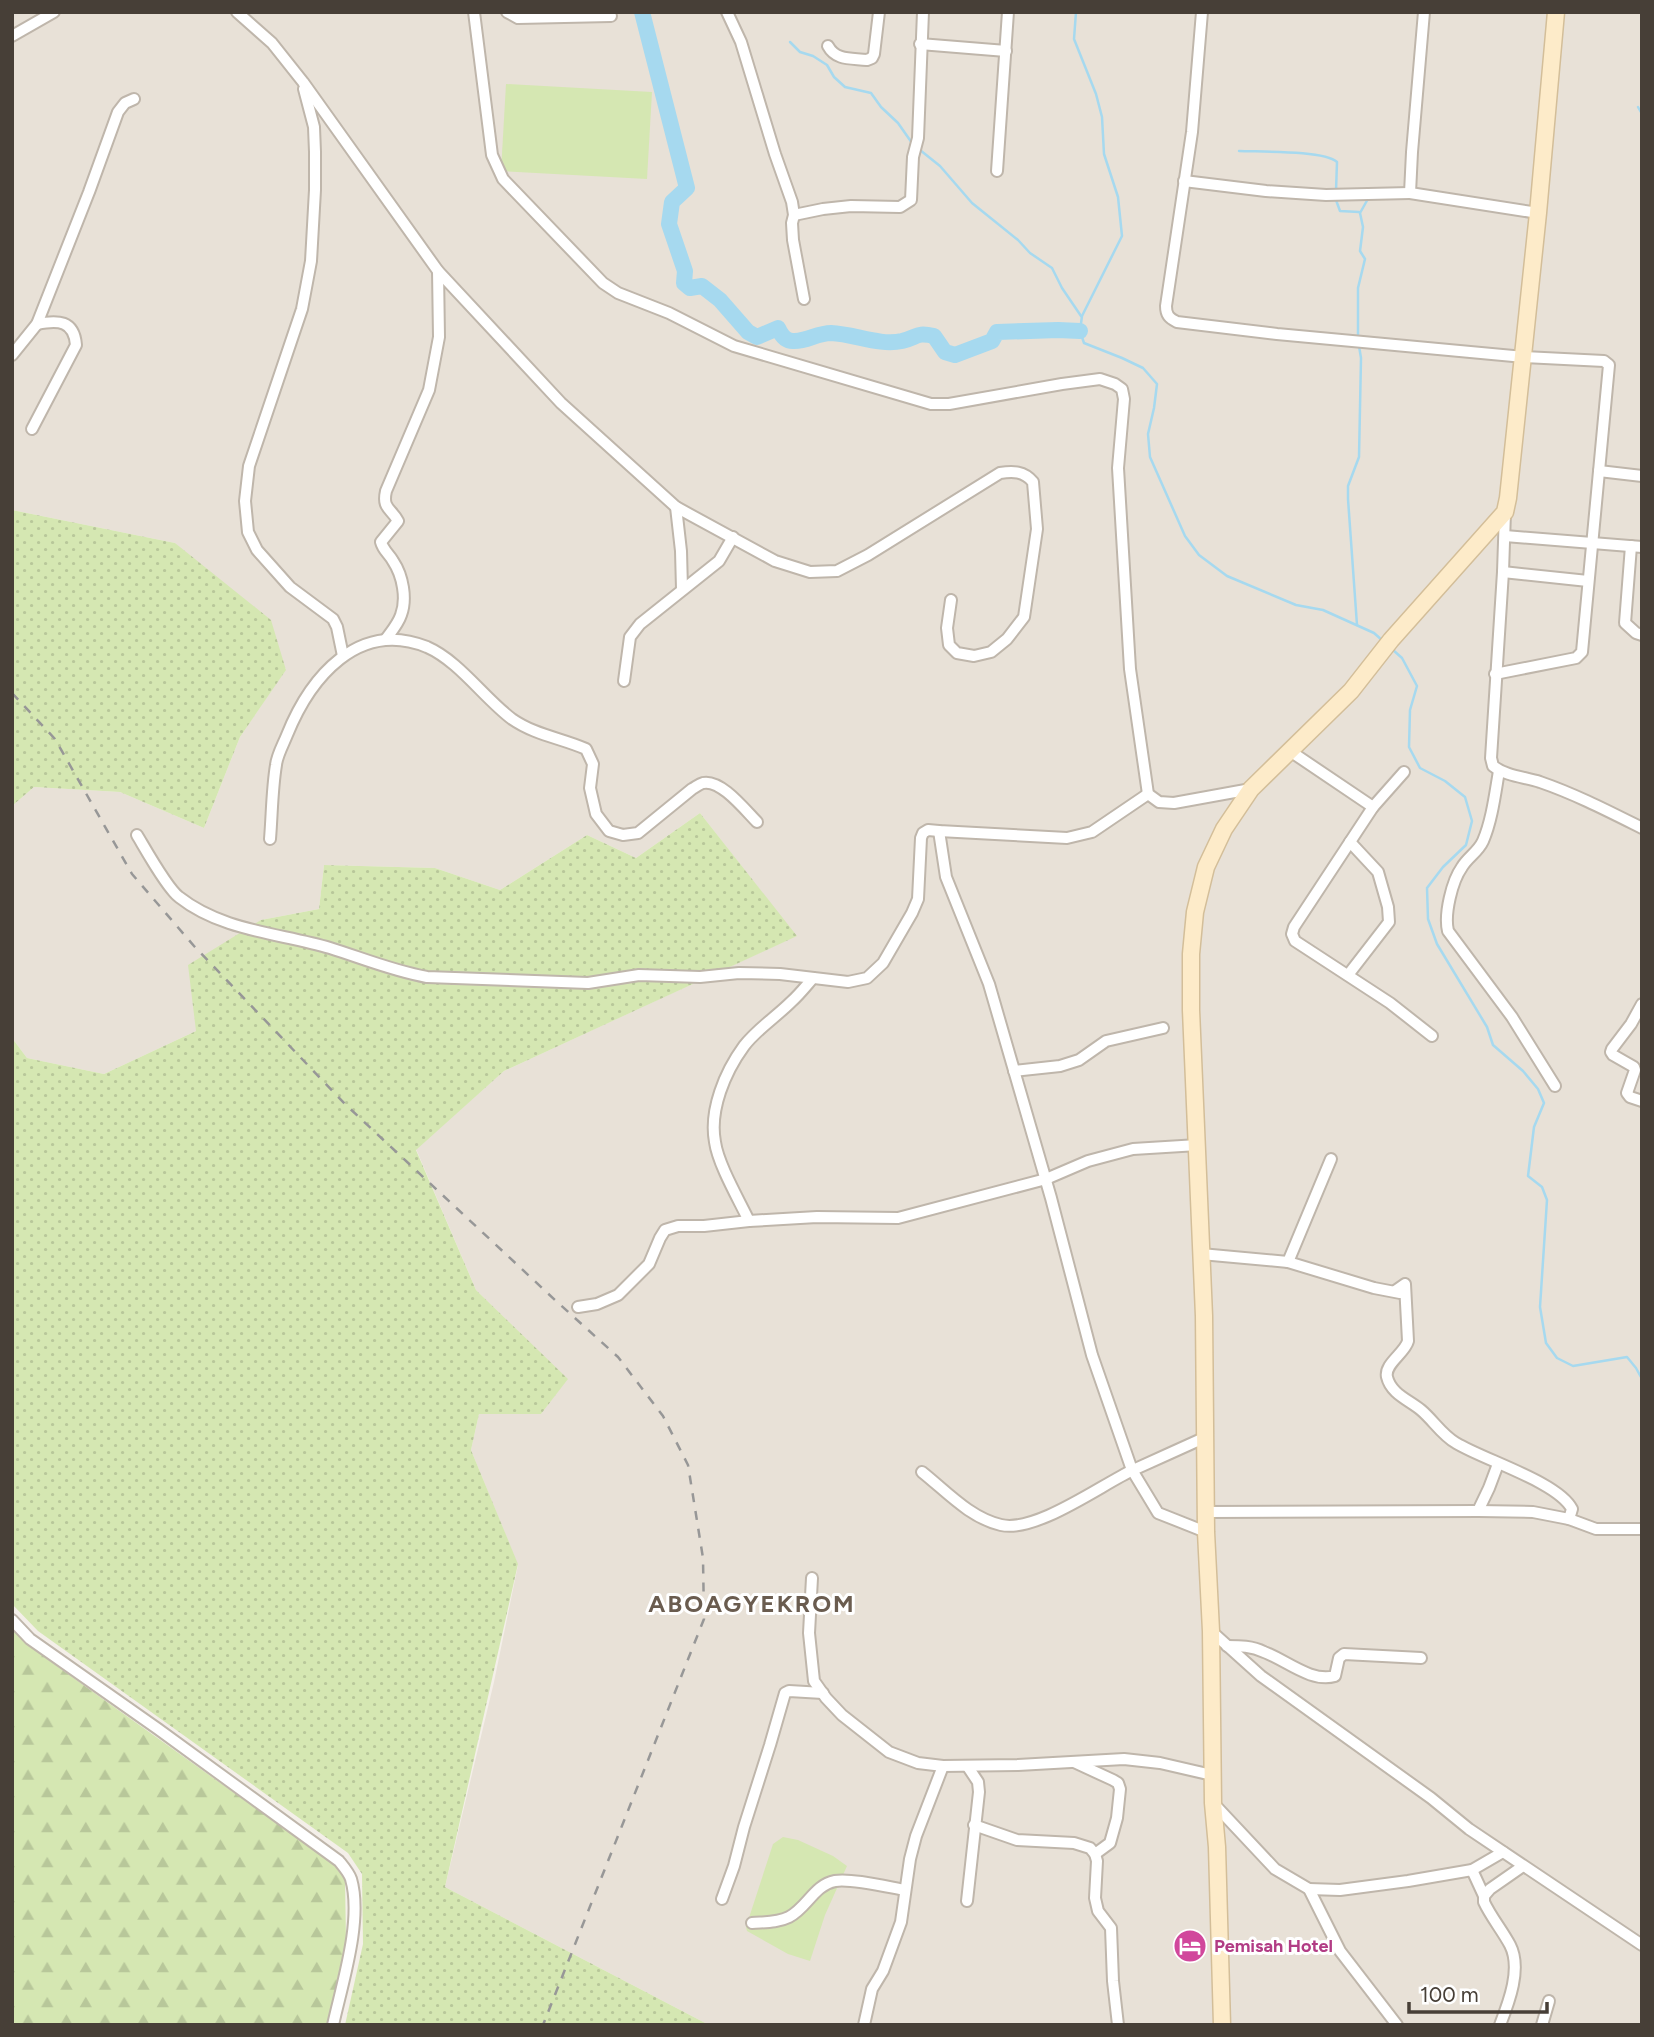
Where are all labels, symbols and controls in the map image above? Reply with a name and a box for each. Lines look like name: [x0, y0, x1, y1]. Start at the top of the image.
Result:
district label: ABOAGYEKROM: [648, 1589, 856, 1618]
hotel icon: Pemisah Hotel: [1171, 1927, 1209, 1965]
place label: Pemisah Hotel: [1214, 1935, 1333, 1957]
scale bar: [1409, 1970, 1547, 2014]
text: 100 m: [1420, 1982, 1479, 2007]

